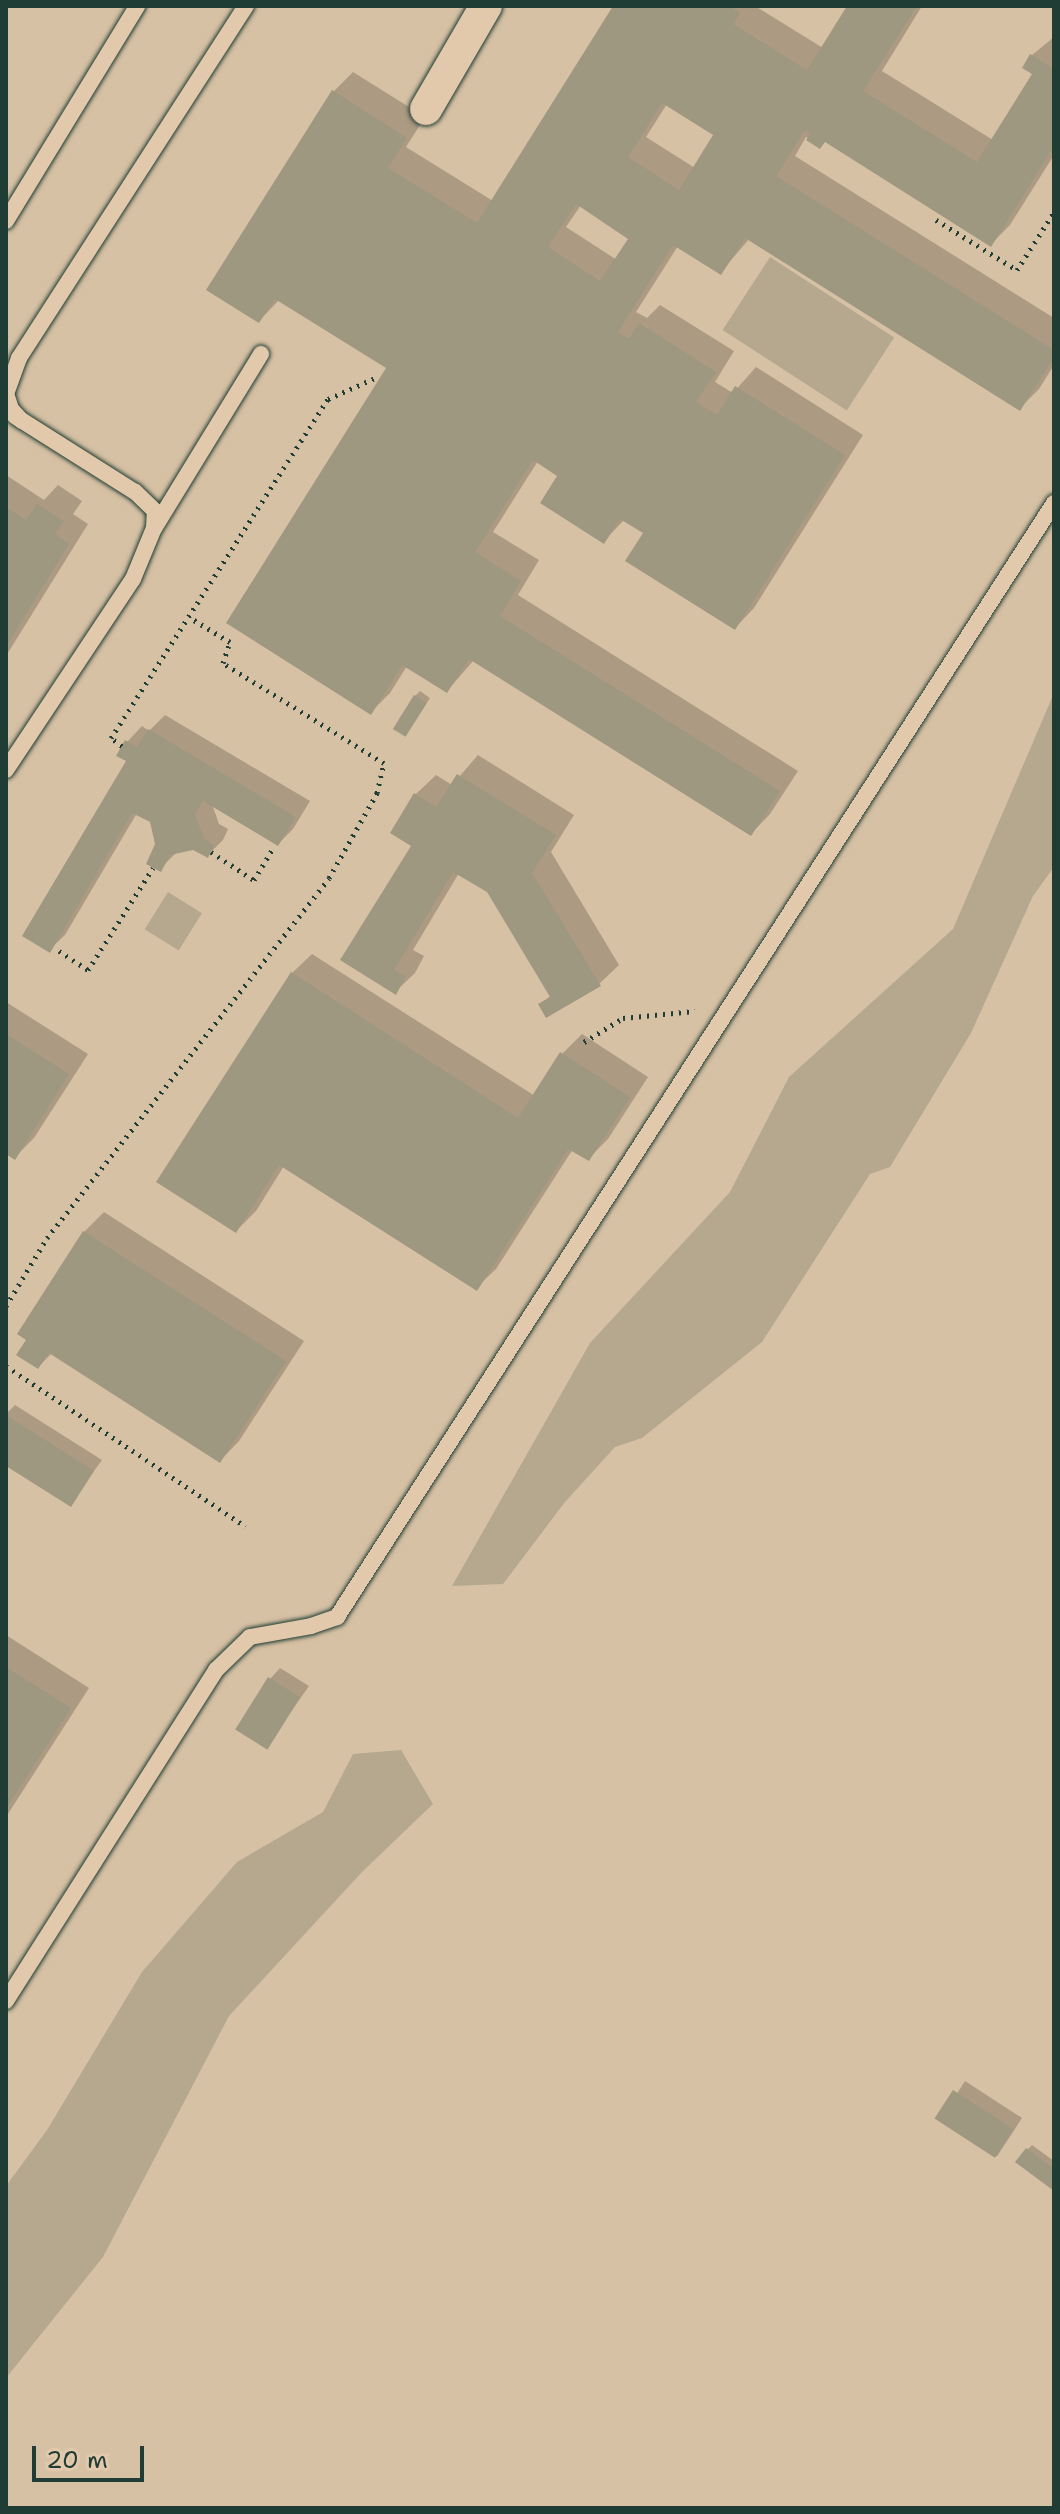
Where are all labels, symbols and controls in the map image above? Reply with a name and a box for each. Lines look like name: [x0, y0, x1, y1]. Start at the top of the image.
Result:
scale bar: [36, 2430, 148, 2480]
text: 20 m: [46, 2444, 108, 2476]

